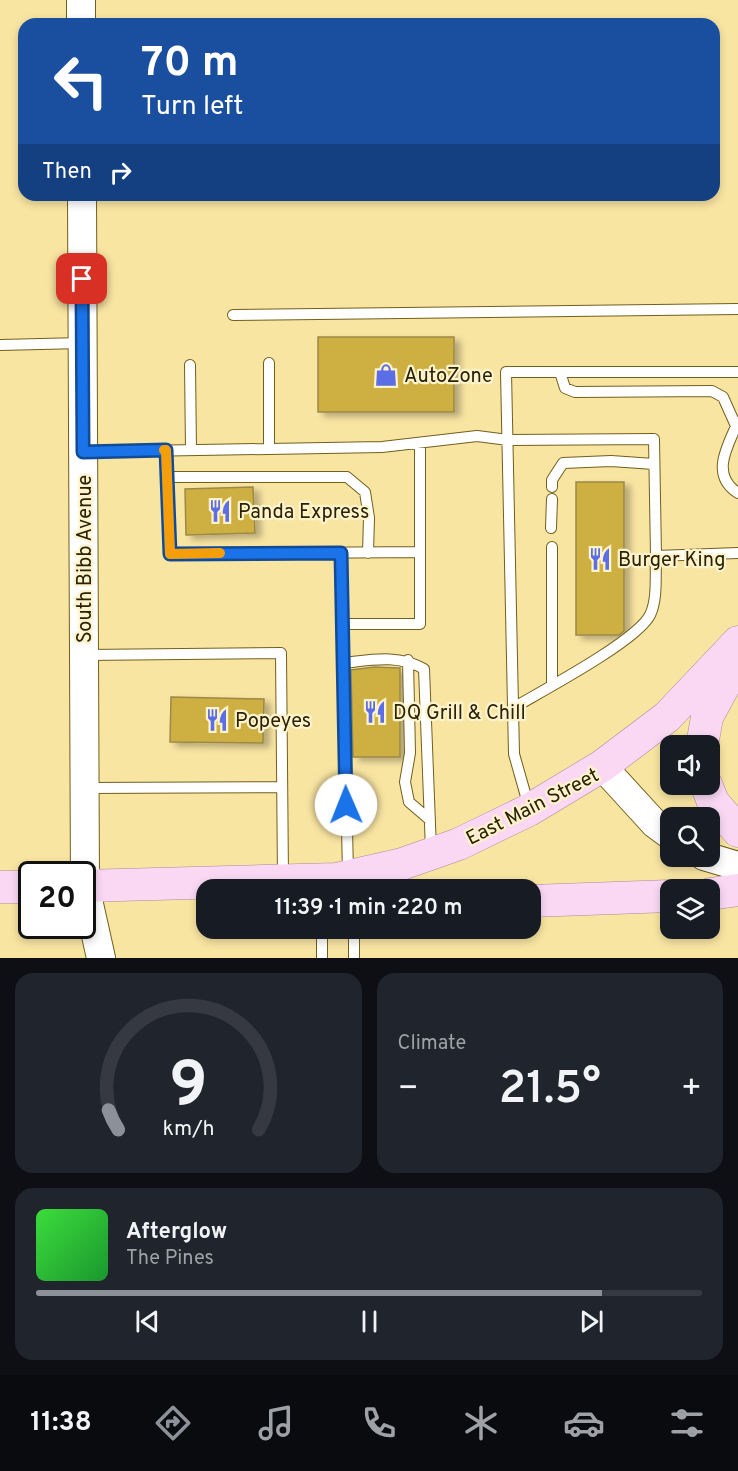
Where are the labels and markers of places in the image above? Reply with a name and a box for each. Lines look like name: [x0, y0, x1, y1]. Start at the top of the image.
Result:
pin: [56, 253, 107, 304]
shop icon: AutoZone: [373, 362, 399, 388]
place label: AutoZone: [404, 364, 493, 390]
restaurant icon: Panda Express: [207, 498, 233, 524]
place label: Panda Express: [238, 500, 369, 526]
restaurant icon: Burger King: [587, 546, 613, 572]
place label: Burger King: [618, 548, 726, 574]
restaurant icon: DQ Grill & Chill: [362, 699, 388, 725]
place label: DQ Grill & Chill: [393, 701, 526, 727]
restaurant icon: Popeyes: [204, 707, 230, 733]
place label: Popeyes: [235, 709, 311, 735]

